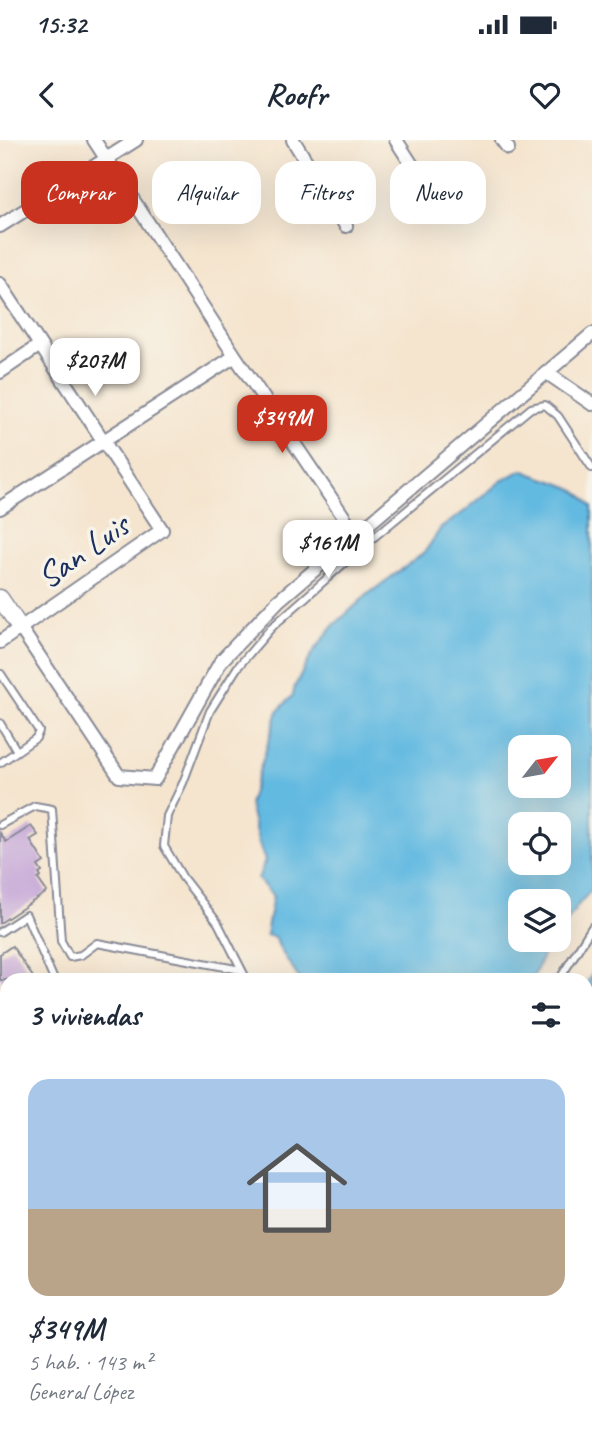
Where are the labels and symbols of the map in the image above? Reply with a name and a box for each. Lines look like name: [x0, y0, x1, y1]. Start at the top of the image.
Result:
pin: $207M: [46, 338, 144, 398]
pin: $349M: [233, 396, 331, 455]
street label: San Luis: [28, 501, 140, 599]
pin: $161M: [279, 520, 377, 580]
north arrow: [508, 735, 570, 798]

